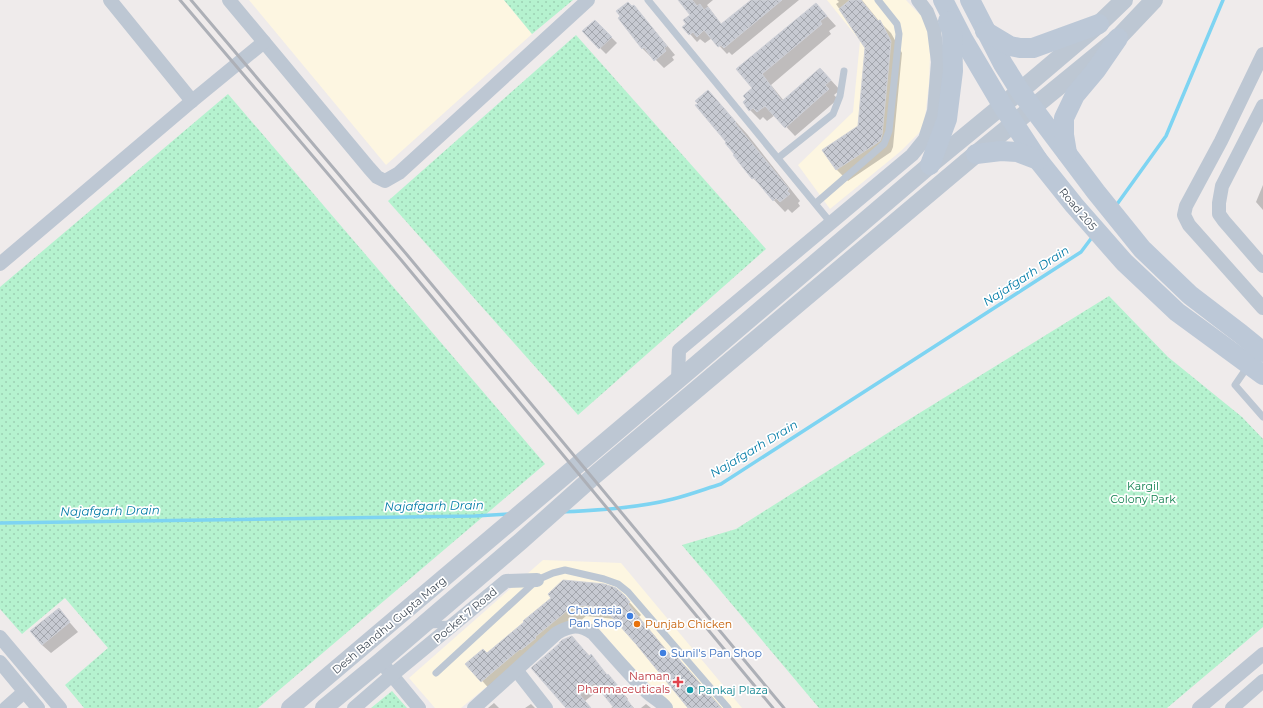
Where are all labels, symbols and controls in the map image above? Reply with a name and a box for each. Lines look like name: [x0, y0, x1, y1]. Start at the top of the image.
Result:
street label: Road 205: [1056, 185, 1100, 233]
water label: Najafgarh Drain: [980, 242, 1072, 309]
water label: Najafgarh Drain: [707, 416, 800, 481]
park label: Kargil Colony Park: [1110, 479, 1176, 506]
water label: Najafgarh Drain: [384, 497, 484, 514]
water label: Najafgarh Drain: [60, 502, 160, 519]
street label: Desh Bandhu Gupta Marg: [329, 573, 449, 677]
street label: Pocket 7 Road: [430, 584, 500, 646]
place label: Chaurasia Pan Shop: [568, 603, 622, 630]
marker: Chaurasia Pan Shop: [625, 611, 635, 621]
place label: Punjab Chicken: [645, 617, 732, 631]
marker: Punjab Chicken: [632, 619, 642, 629]
place label: Sunil's Pan Shop: [671, 646, 762, 660]
marker: Sunil's Pan Shop: [658, 648, 668, 658]
place label: Naman Pharmaceuticals: [577, 669, 671, 696]
marker: Naman Pharmaceuticals: [673, 677, 683, 687]
place label: Pankaj Plaza: [698, 683, 768, 697]
marker: Pankaj Plaza: [685, 685, 695, 695]

